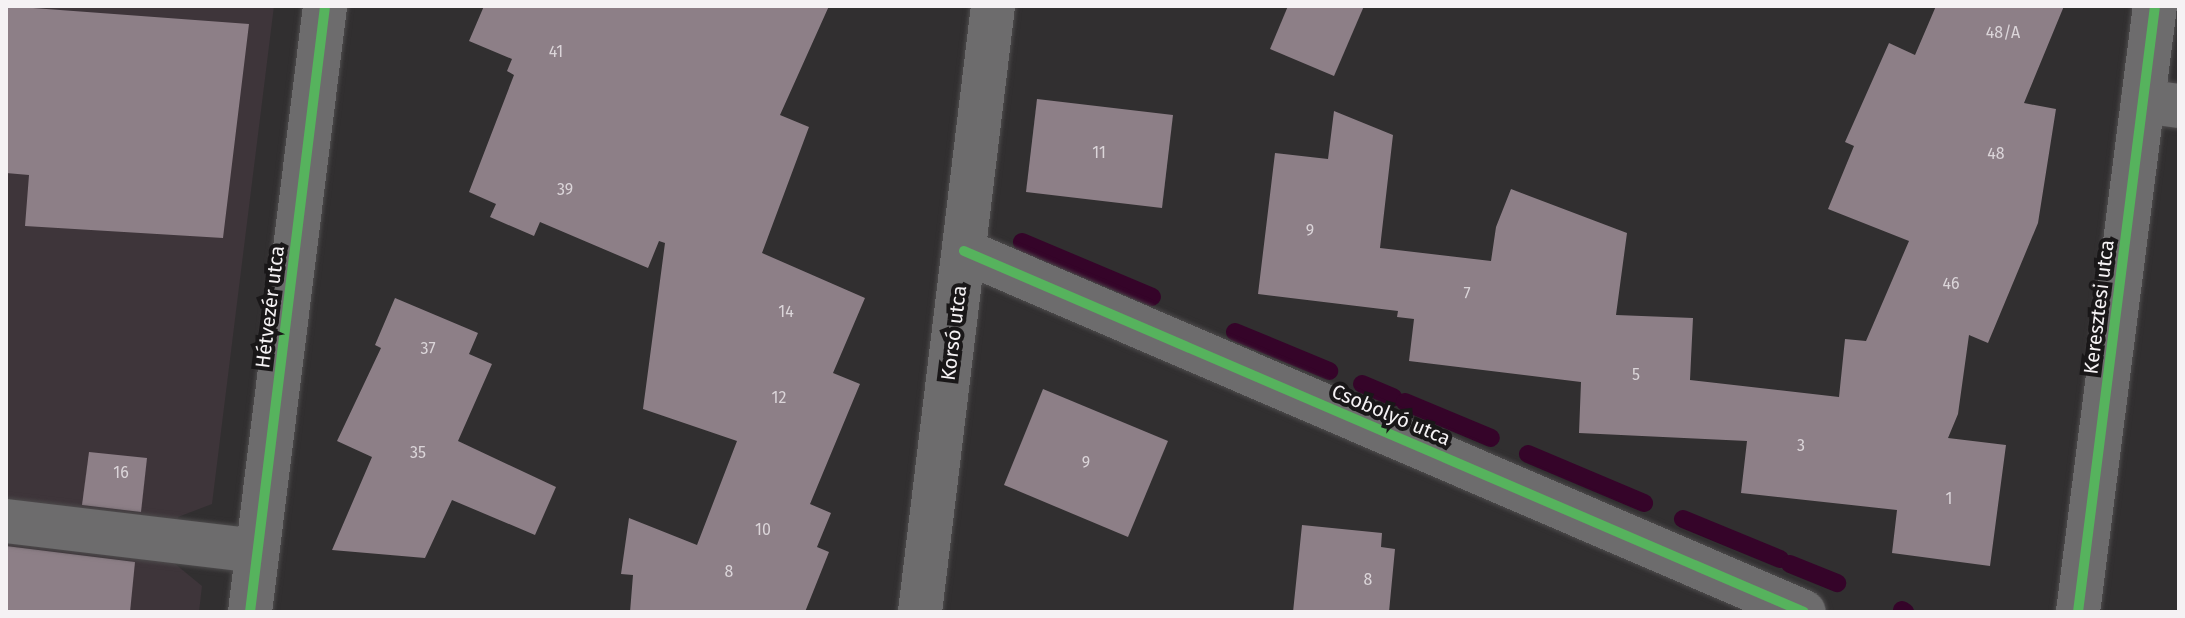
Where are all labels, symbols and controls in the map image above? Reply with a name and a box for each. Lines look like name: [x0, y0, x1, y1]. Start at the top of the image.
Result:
house number: 48/A: [1986, 23, 2020, 43]
house number: 41: [549, 42, 563, 62]
house number: 11: [1092, 143, 1106, 163]
house number: 48: [1987, 144, 2005, 164]
house number: 39: [557, 180, 573, 200]
house number: 9: [1306, 221, 1314, 241]
street label: Keresztesi utca: [2079, 238, 2119, 376]
street label: Hétvezér utca: [251, 244, 289, 370]
house number: 46: [1942, 274, 1960, 294]
street label: Korsó utca: [936, 284, 972, 382]
house number: 7: [1463, 284, 1471, 304]
house number: 14: [778, 302, 794, 322]
house number: 37: [420, 339, 436, 359]
house number: 5: [1632, 365, 1640, 385]
street label: Csobolyó utca: [1328, 379, 1454, 451]
house number: 12: [772, 388, 786, 408]
house number: 3: [1797, 436, 1805, 456]
house number: 35: [410, 443, 426, 463]
house number: 9: [1082, 453, 1090, 473]
house number: 16: [113, 463, 129, 483]
house number: 1: [1946, 489, 1952, 509]
house number: 10: [755, 520, 771, 540]
house number: 8: [725, 562, 733, 582]
house number: 8: [1364, 570, 1372, 590]

